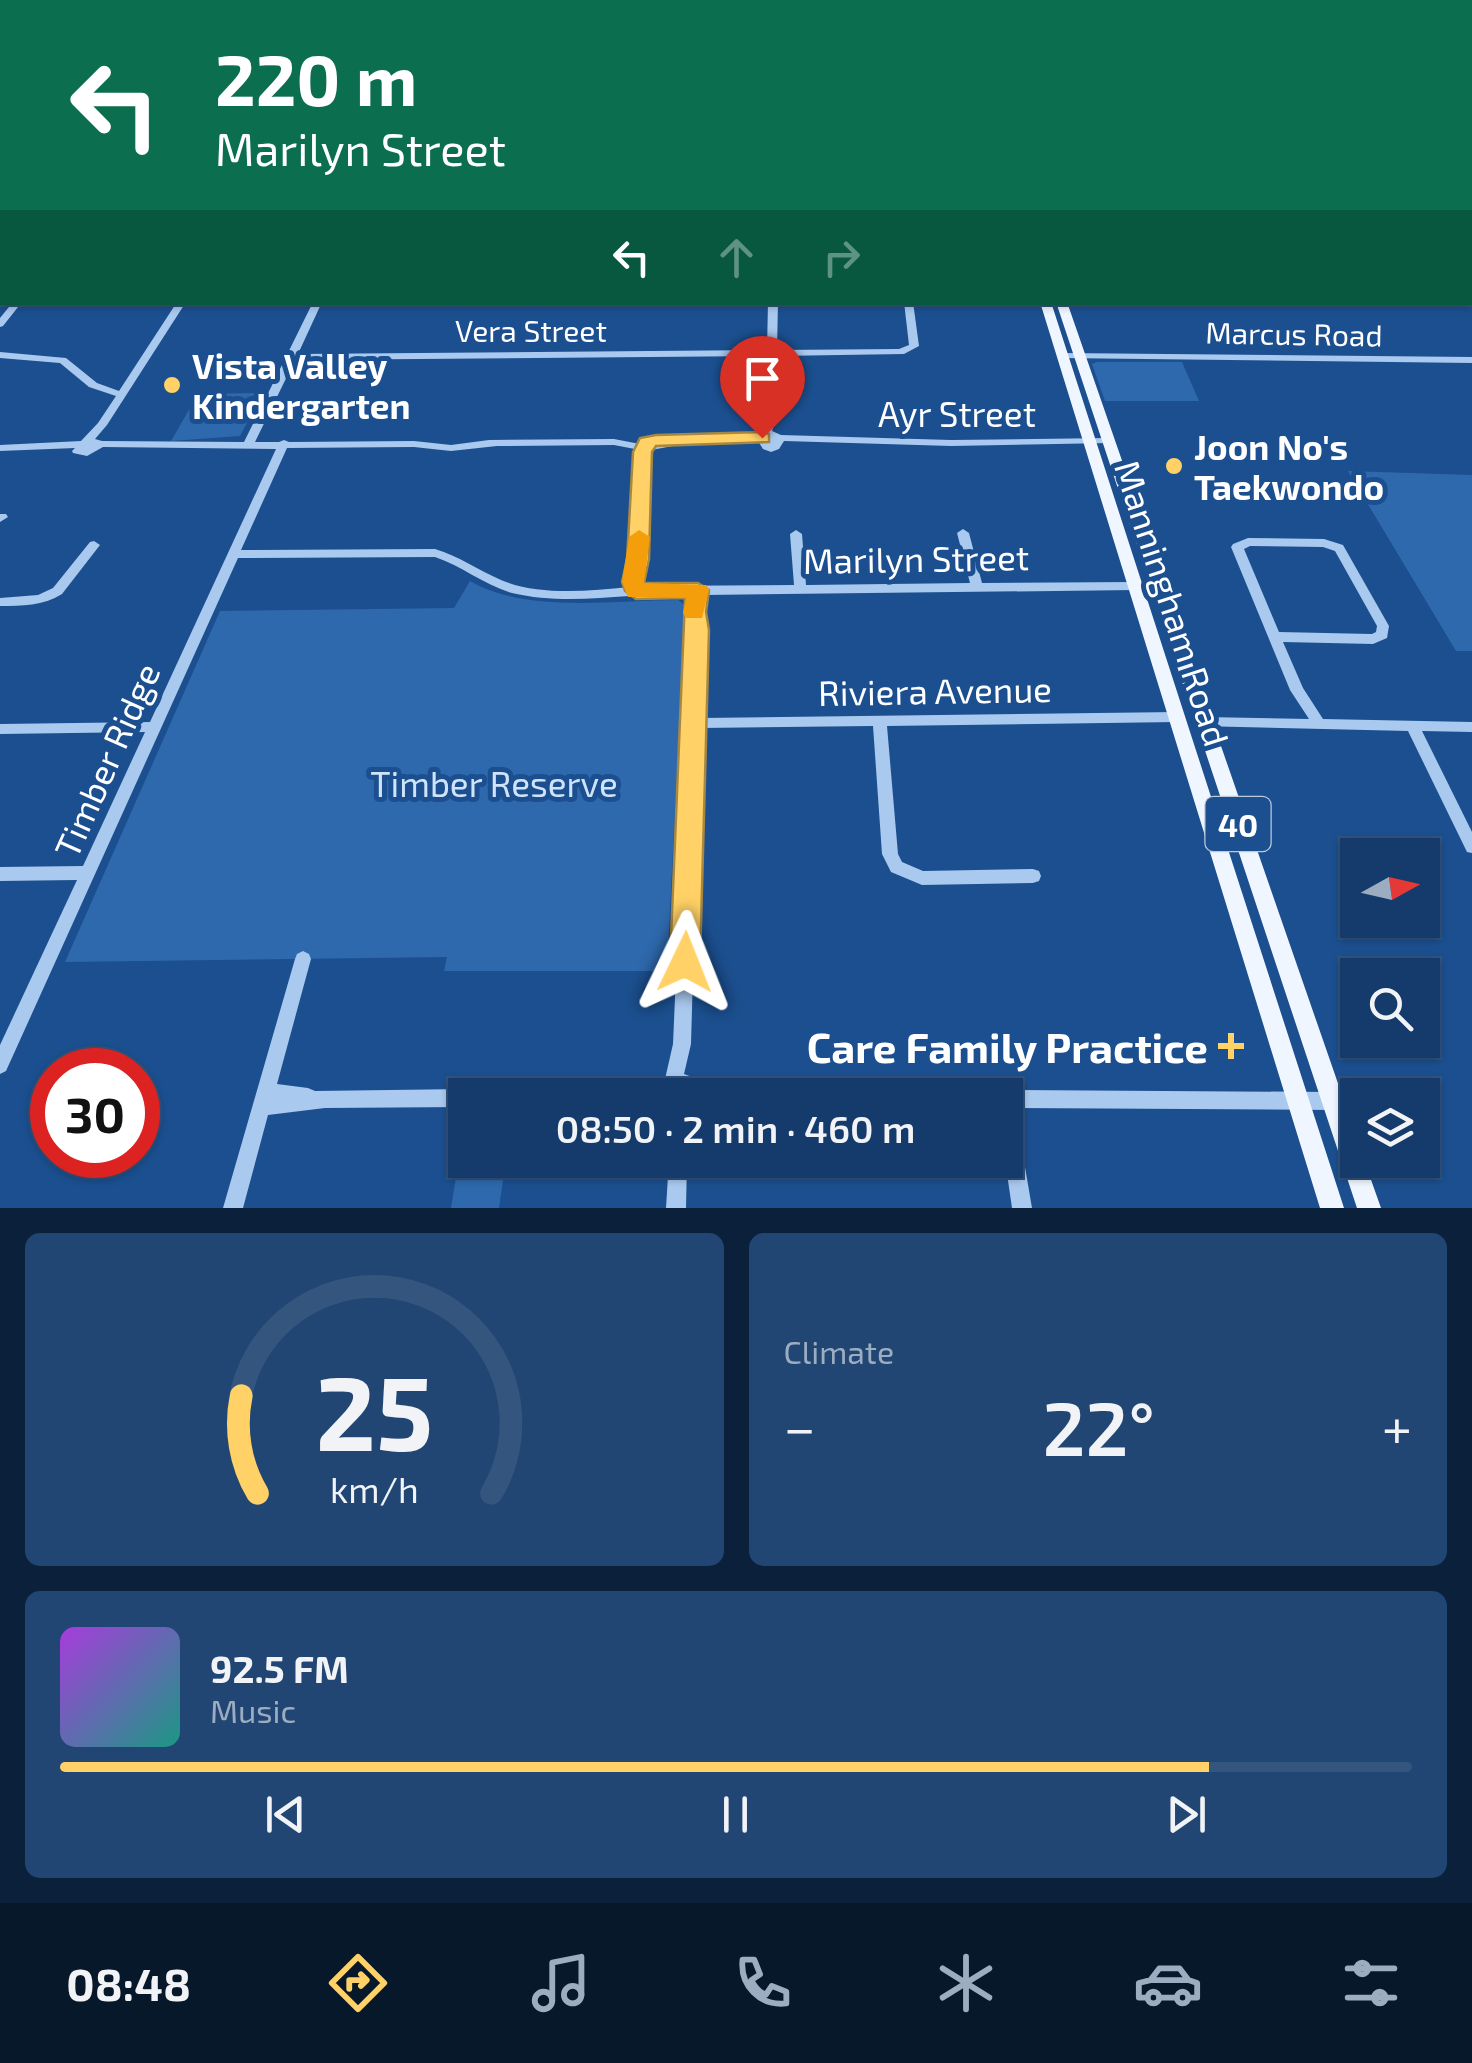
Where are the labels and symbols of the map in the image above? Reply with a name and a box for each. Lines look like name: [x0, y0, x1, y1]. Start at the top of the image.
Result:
street label: Vera Street: [455, 312, 607, 348]
street label: Marcus Road: [1205, 313, 1383, 353]
pin: [720, 336, 805, 439]
place label: Vista Valley Kindergarten: [192, 344, 411, 426]
marker: Vista Valley Kindergarten: [161, 374, 183, 396]
street label: Ayr Street: [878, 392, 1036, 434]
place label: Joon No's Taekwondo: [1194, 425, 1384, 507]
street label: Manningham Road: [1107, 455, 1239, 751]
marker: Joon No's Taekwondo: [1163, 455, 1185, 477]
street label: Marilyn Street: [803, 535, 1029, 581]
street label: Timber Ridge: [44, 656, 168, 864]
street label: Riviera Avenue: [818, 667, 1052, 713]
park label: Timber Reserve: [370, 762, 618, 804]
road number: 40: [1206, 797, 1270, 851]
north arrow: [1340, 838, 1440, 938]
position arrow: [633, 910, 737, 1014]
place label: Care Family Practice: [807, 1021, 1208, 1072]
marker: Care Family Practice: [1218, 1033, 1244, 1059]
speed limit sign: 30: [30, 1048, 160, 1178]

